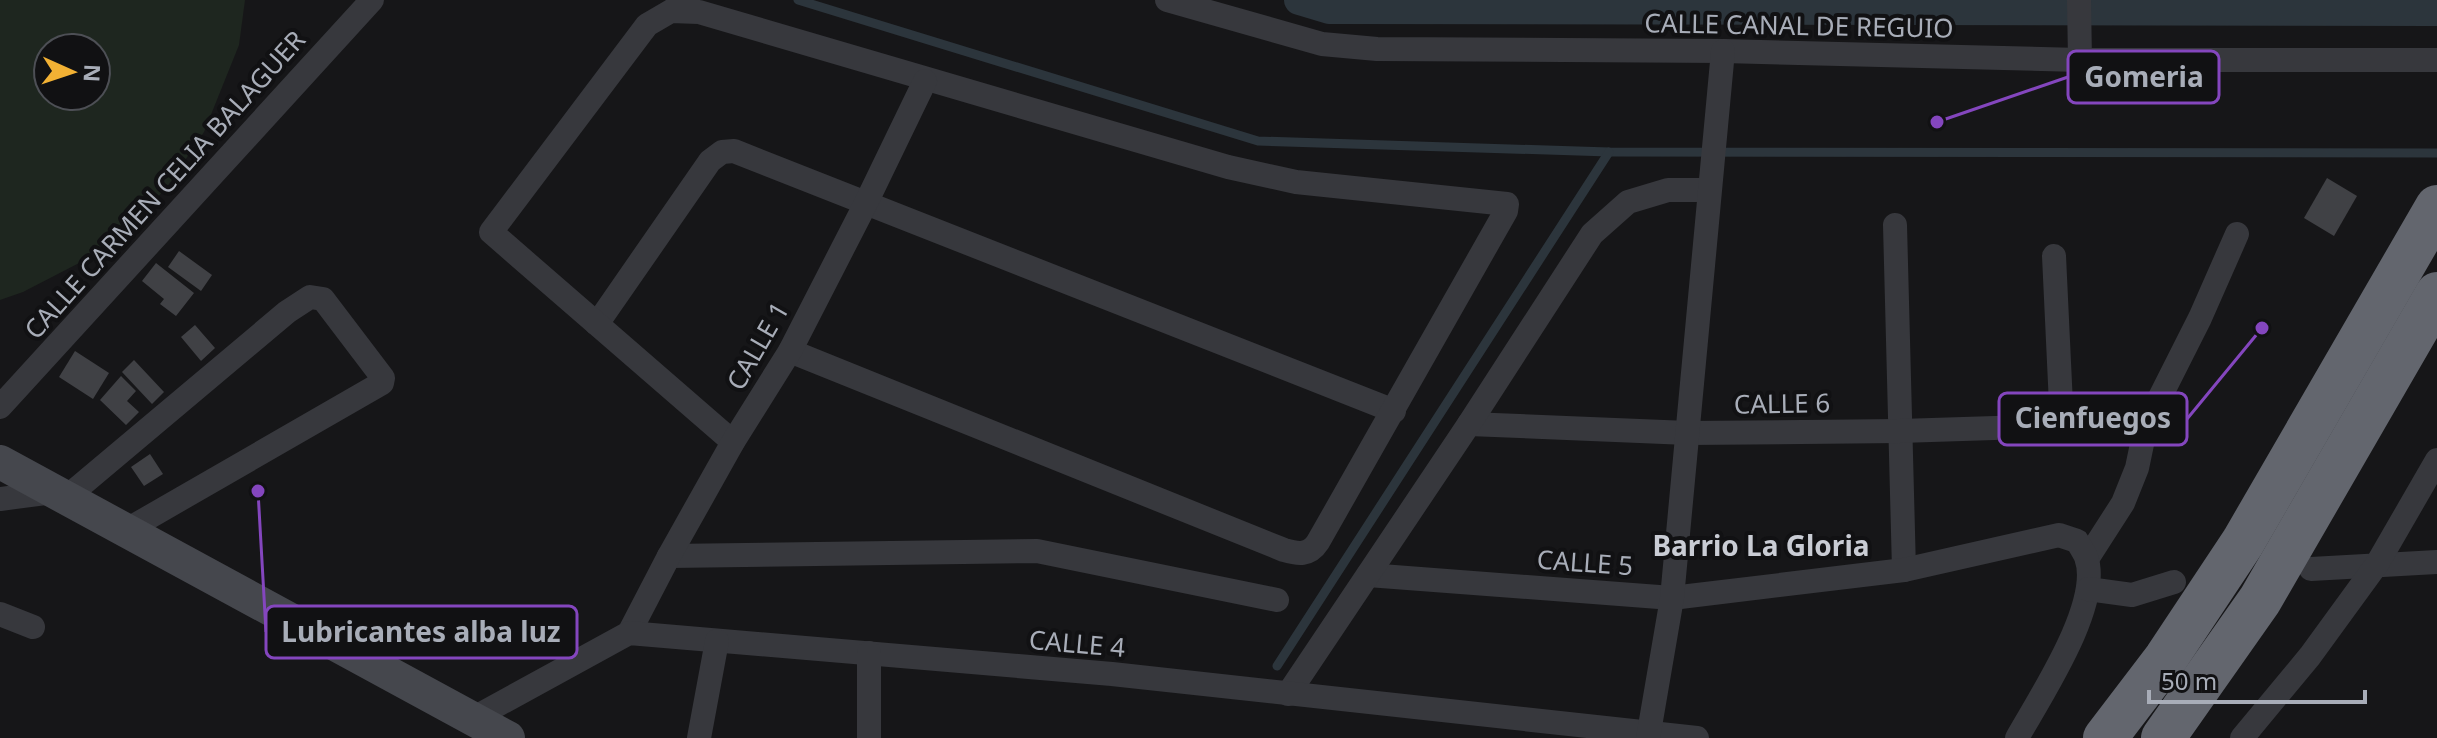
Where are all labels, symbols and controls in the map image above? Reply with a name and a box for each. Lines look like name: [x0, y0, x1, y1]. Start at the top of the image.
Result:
street label: CALLE CANAL DE REGUIO: [1644, 4, 1954, 46]
street label: CALLE CARMEN CELIA BALAGUER: [18, 25, 312, 345]
north arrow: [32, 32, 112, 112]
callout: Gomeria: [2068, 51, 2219, 103]
text: Gomeria: [2084, 57, 2204, 95]
street label: CALLE 1: [717, 295, 797, 396]
street label: CALLE 6: [1733, 384, 1830, 422]
callout: Cienfuegos: [1999, 393, 2187, 445]
text: Cienfuegos: [2015, 398, 2171, 436]
district label: Barrio La Gloria: [1652, 526, 1870, 564]
street label: CALLE 5: [1536, 541, 1634, 583]
callout: Lubricantes alba luz: [266, 606, 577, 658]
text: Lubricantes alba luz: [281, 612, 561, 650]
street label: CALLE 4: [1028, 621, 1127, 665]
scale bar: [2149, 654, 2365, 704]
text: 50 m: [2161, 664, 2217, 697]

